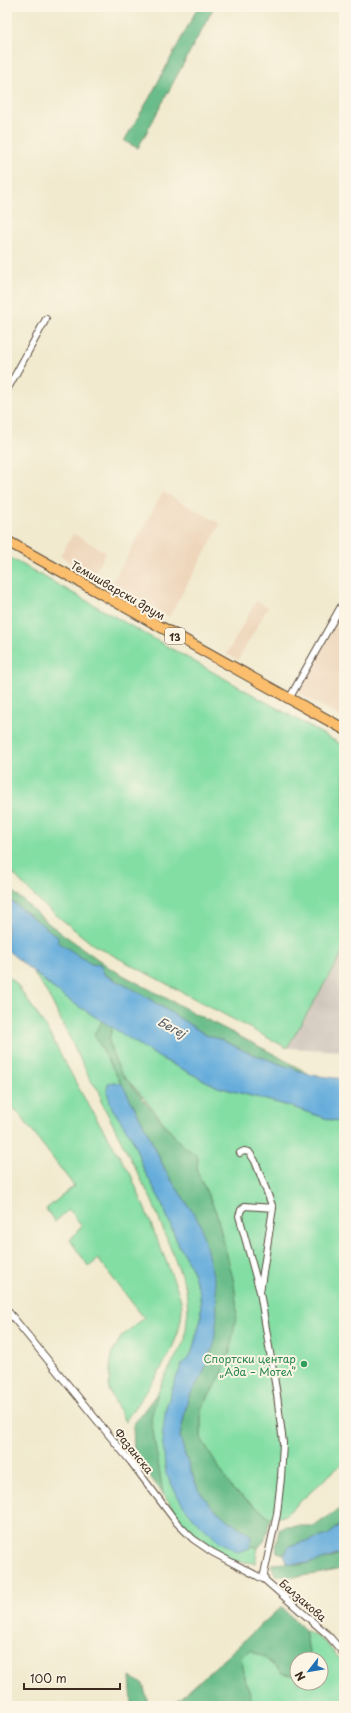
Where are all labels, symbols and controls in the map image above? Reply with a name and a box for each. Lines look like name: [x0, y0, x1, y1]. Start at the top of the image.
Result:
street label: Темишварски друм: [67, 556, 169, 624]
road number: 13: [165, 628, 185, 644]
water label: Бегеј: [155, 1012, 191, 1043]
place label: Спортски центар „Ада – Мотел”: [203, 1350, 296, 1380]
marker: Спортски центар „Ада – Мотел”: [299, 1359, 309, 1369]
street label: Фазанска: [110, 1425, 158, 1478]
street label: Балзакова: [276, 1575, 330, 1625]
north arrow: [289, 1651, 329, 1691]
scale bar: [24, 1665, 120, 1691]
text: N: [290, 1668, 310, 1685]
text: 100 m: [30, 1669, 67, 1687]

